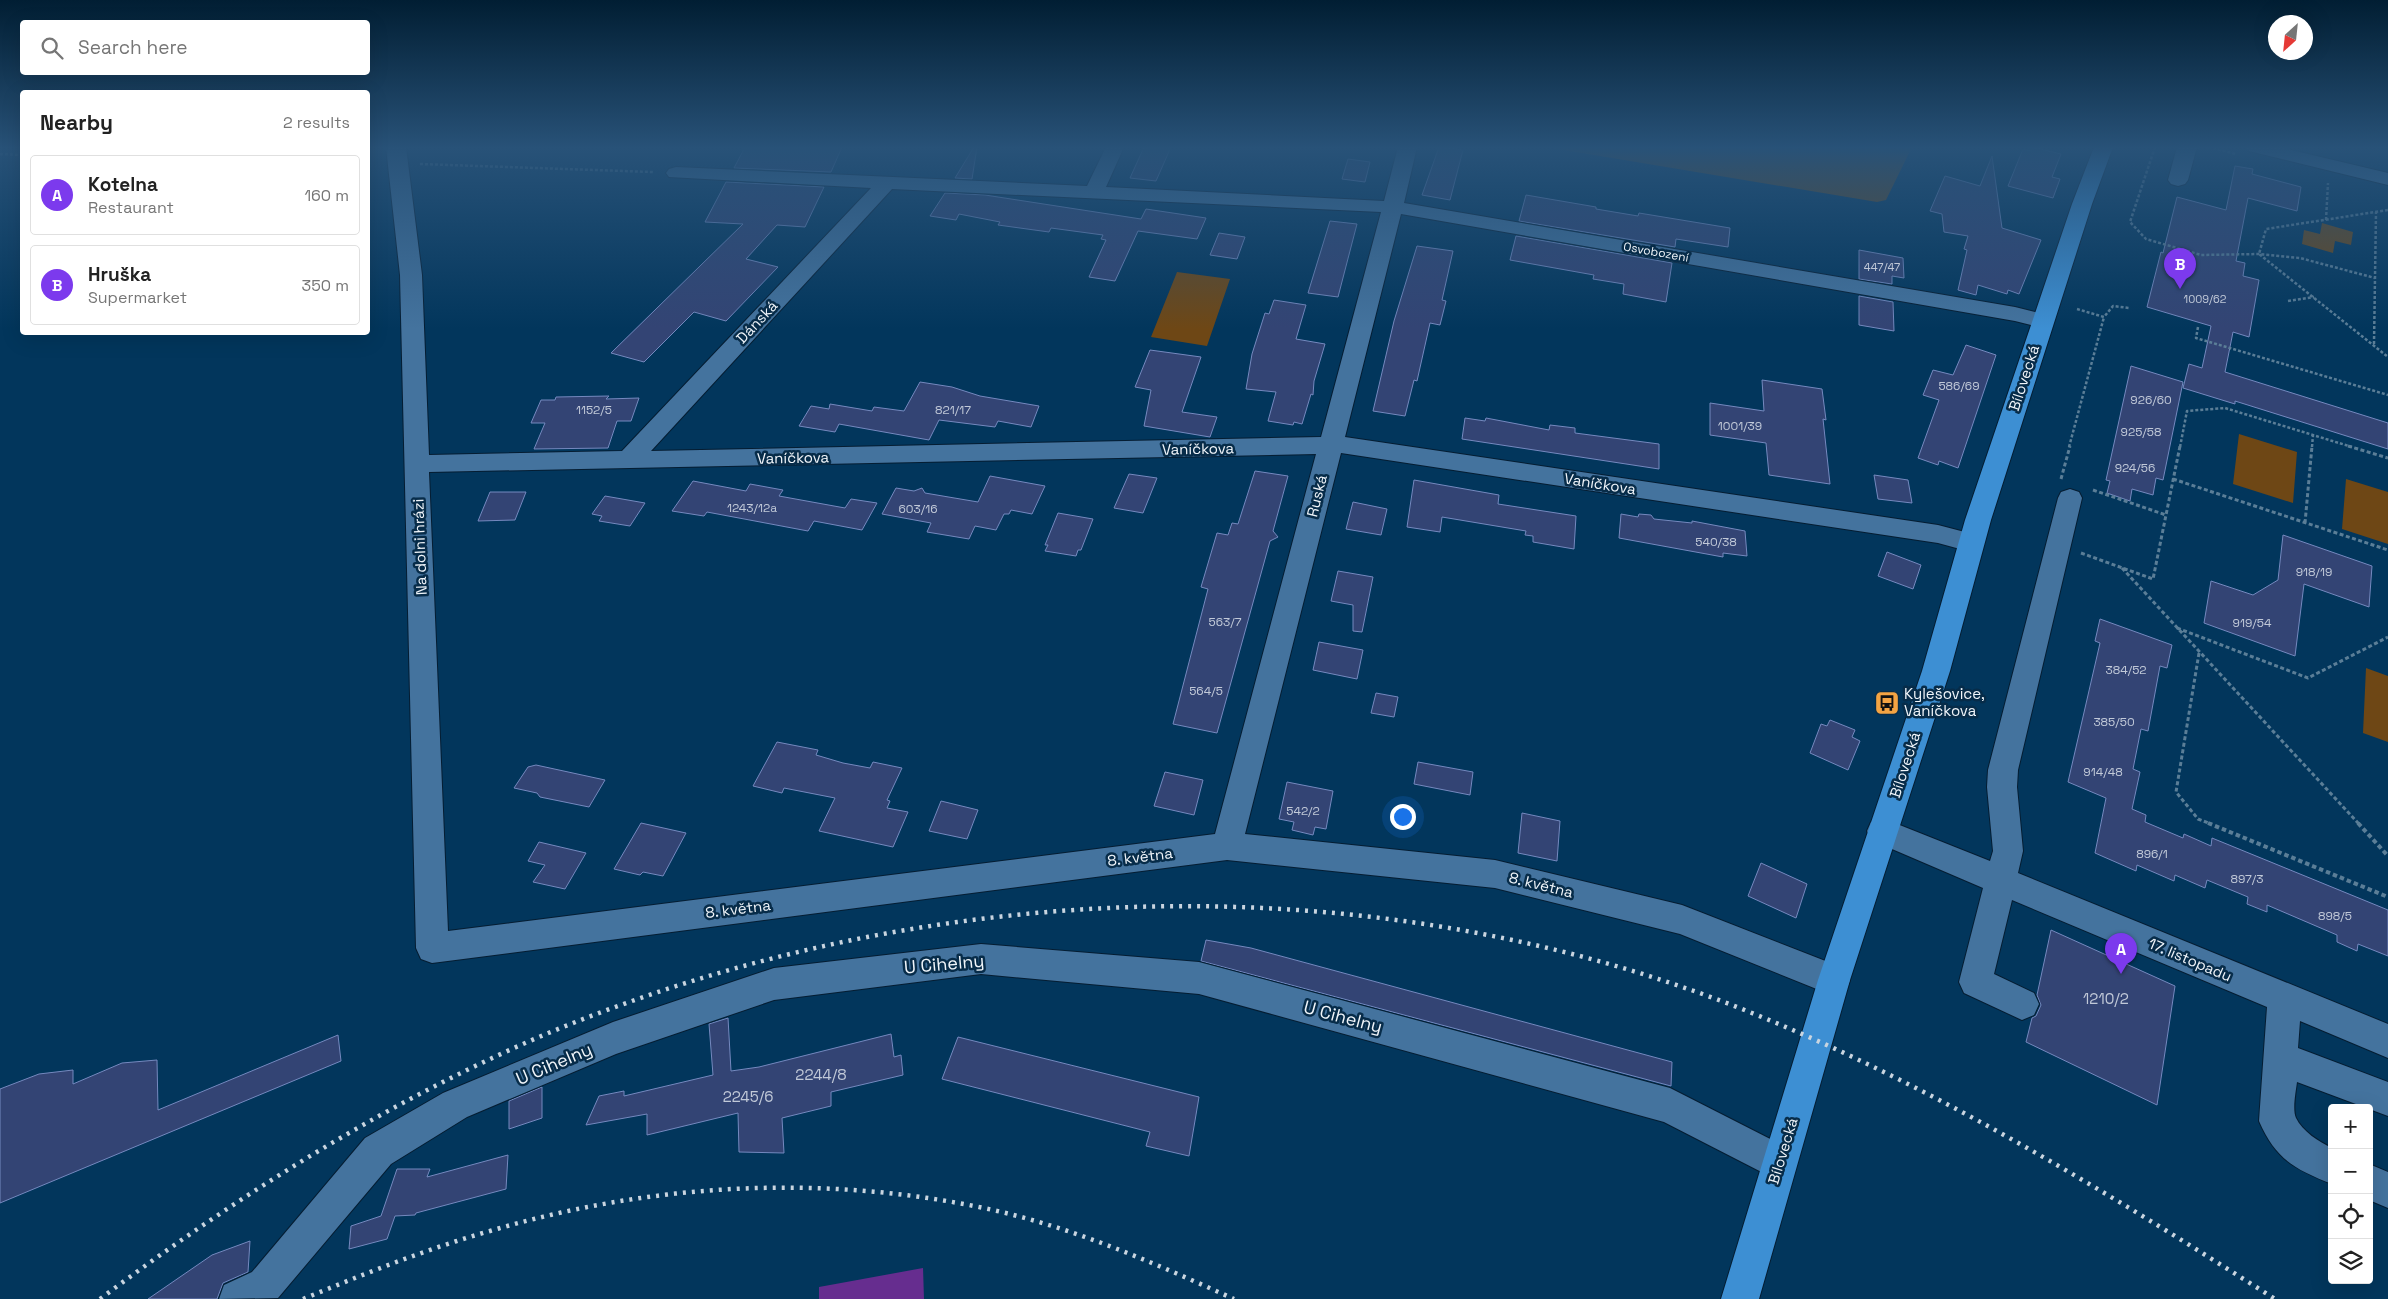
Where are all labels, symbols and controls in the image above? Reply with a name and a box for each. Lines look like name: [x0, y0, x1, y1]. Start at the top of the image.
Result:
north arrow: [2268, 15, 2313, 60]
search box: [20, 20, 370, 75]
icon: search: [38, 34, 66, 62]
text: Search here: [78, 35, 188, 60]
text: Nearby: [40, 109, 113, 136]
text: 2 results: [283, 112, 350, 133]
text: Kotelna: [88, 172, 158, 197]
text: A: [52, 185, 62, 206]
text: 160 m: [304, 185, 349, 206]
text: Restaurant: [88, 197, 174, 218]
street label: Osvobození: [1622, 238, 1690, 266]
pin: B: [2164, 248, 2196, 289]
house number: 447/47: [1864, 260, 1900, 274]
text: Hruška: [88, 262, 151, 287]
text: B: [52, 275, 62, 296]
text: 350 m: [302, 275, 349, 296]
text: Supermarket: [88, 287, 187, 308]
house number: 1009/62: [2184, 292, 2227, 306]
street label: Dánská: [732, 296, 782, 347]
street label: Bílovecká: [2004, 342, 2043, 413]
house number: 586/69: [1938, 378, 1980, 394]
house number: 926/60: [2130, 392, 2172, 408]
house number: 1152/5: [576, 402, 612, 418]
house number: 821/17: [935, 402, 971, 418]
house number: 1001/39: [1718, 418, 1762, 434]
house number: 925/58: [2121, 424, 2161, 440]
street label: Vaníčkova: [1162, 438, 1235, 459]
street label: Vaníčkova: [757, 447, 830, 468]
house number: 924/56: [2115, 460, 2155, 476]
street label: Vaníčkova: [1563, 468, 1638, 499]
street label: Ruská: [1302, 472, 1331, 519]
street label: Na dolni hrázi: [408, 498, 431, 596]
house number: 1243/12a: [727, 500, 777, 516]
house number: 603/16: [898, 501, 938, 517]
house number: 540/38: [1695, 534, 1737, 550]
house number: 918/19: [2296, 564, 2332, 580]
house number: 563/7: [1209, 614, 1242, 630]
house number: 919/54: [2233, 615, 2272, 631]
house number: 384/52: [2106, 662, 2147, 678]
house number: 564/5: [1189, 683, 1223, 699]
place label: Kylešovice, Vaníčkova: [1904, 684, 1985, 720]
bus stop icon: Kylešovice, Vaníčkova: [1874, 690, 1900, 716]
house number: 385/50: [2093, 714, 2135, 730]
street label: Bílovecká: [1885, 729, 1924, 800]
house number: 914/48: [2083, 764, 2123, 780]
house number: 542/2: [1286, 803, 1320, 819]
your location: [1390, 804, 1416, 830]
street label: 8. května: [1106, 843, 1174, 870]
house number: 896/1: [2136, 846, 2168, 862]
street label: 8. května: [1507, 867, 1576, 902]
house number: 897/3: [2230, 871, 2264, 887]
street label: 8. května: [704, 895, 772, 922]
house number: 898/5: [2318, 908, 2352, 924]
pin: A: [2105, 933, 2137, 974]
street label: 17. listopadu: [2146, 933, 2235, 986]
street label: U Cihelny: [903, 949, 985, 978]
house number: 1210/2: [2083, 989, 2129, 1008]
street label: U Cihelny: [1301, 995, 1385, 1038]
street label: U Cihelny: [512, 1037, 595, 1090]
house number: 2244/8: [795, 1065, 847, 1084]
house number: 2245/6: [723, 1087, 773, 1106]
map controls: [2328, 1104, 2373, 1284]
button: +: [2328, 1104, 2373, 1149]
street label: Bílovecká: [1763, 1115, 1802, 1186]
button: −: [2328, 1149, 2373, 1194]
button: locate: [2328, 1194, 2373, 1239]
button: layers: [2328, 1239, 2373, 1284]

